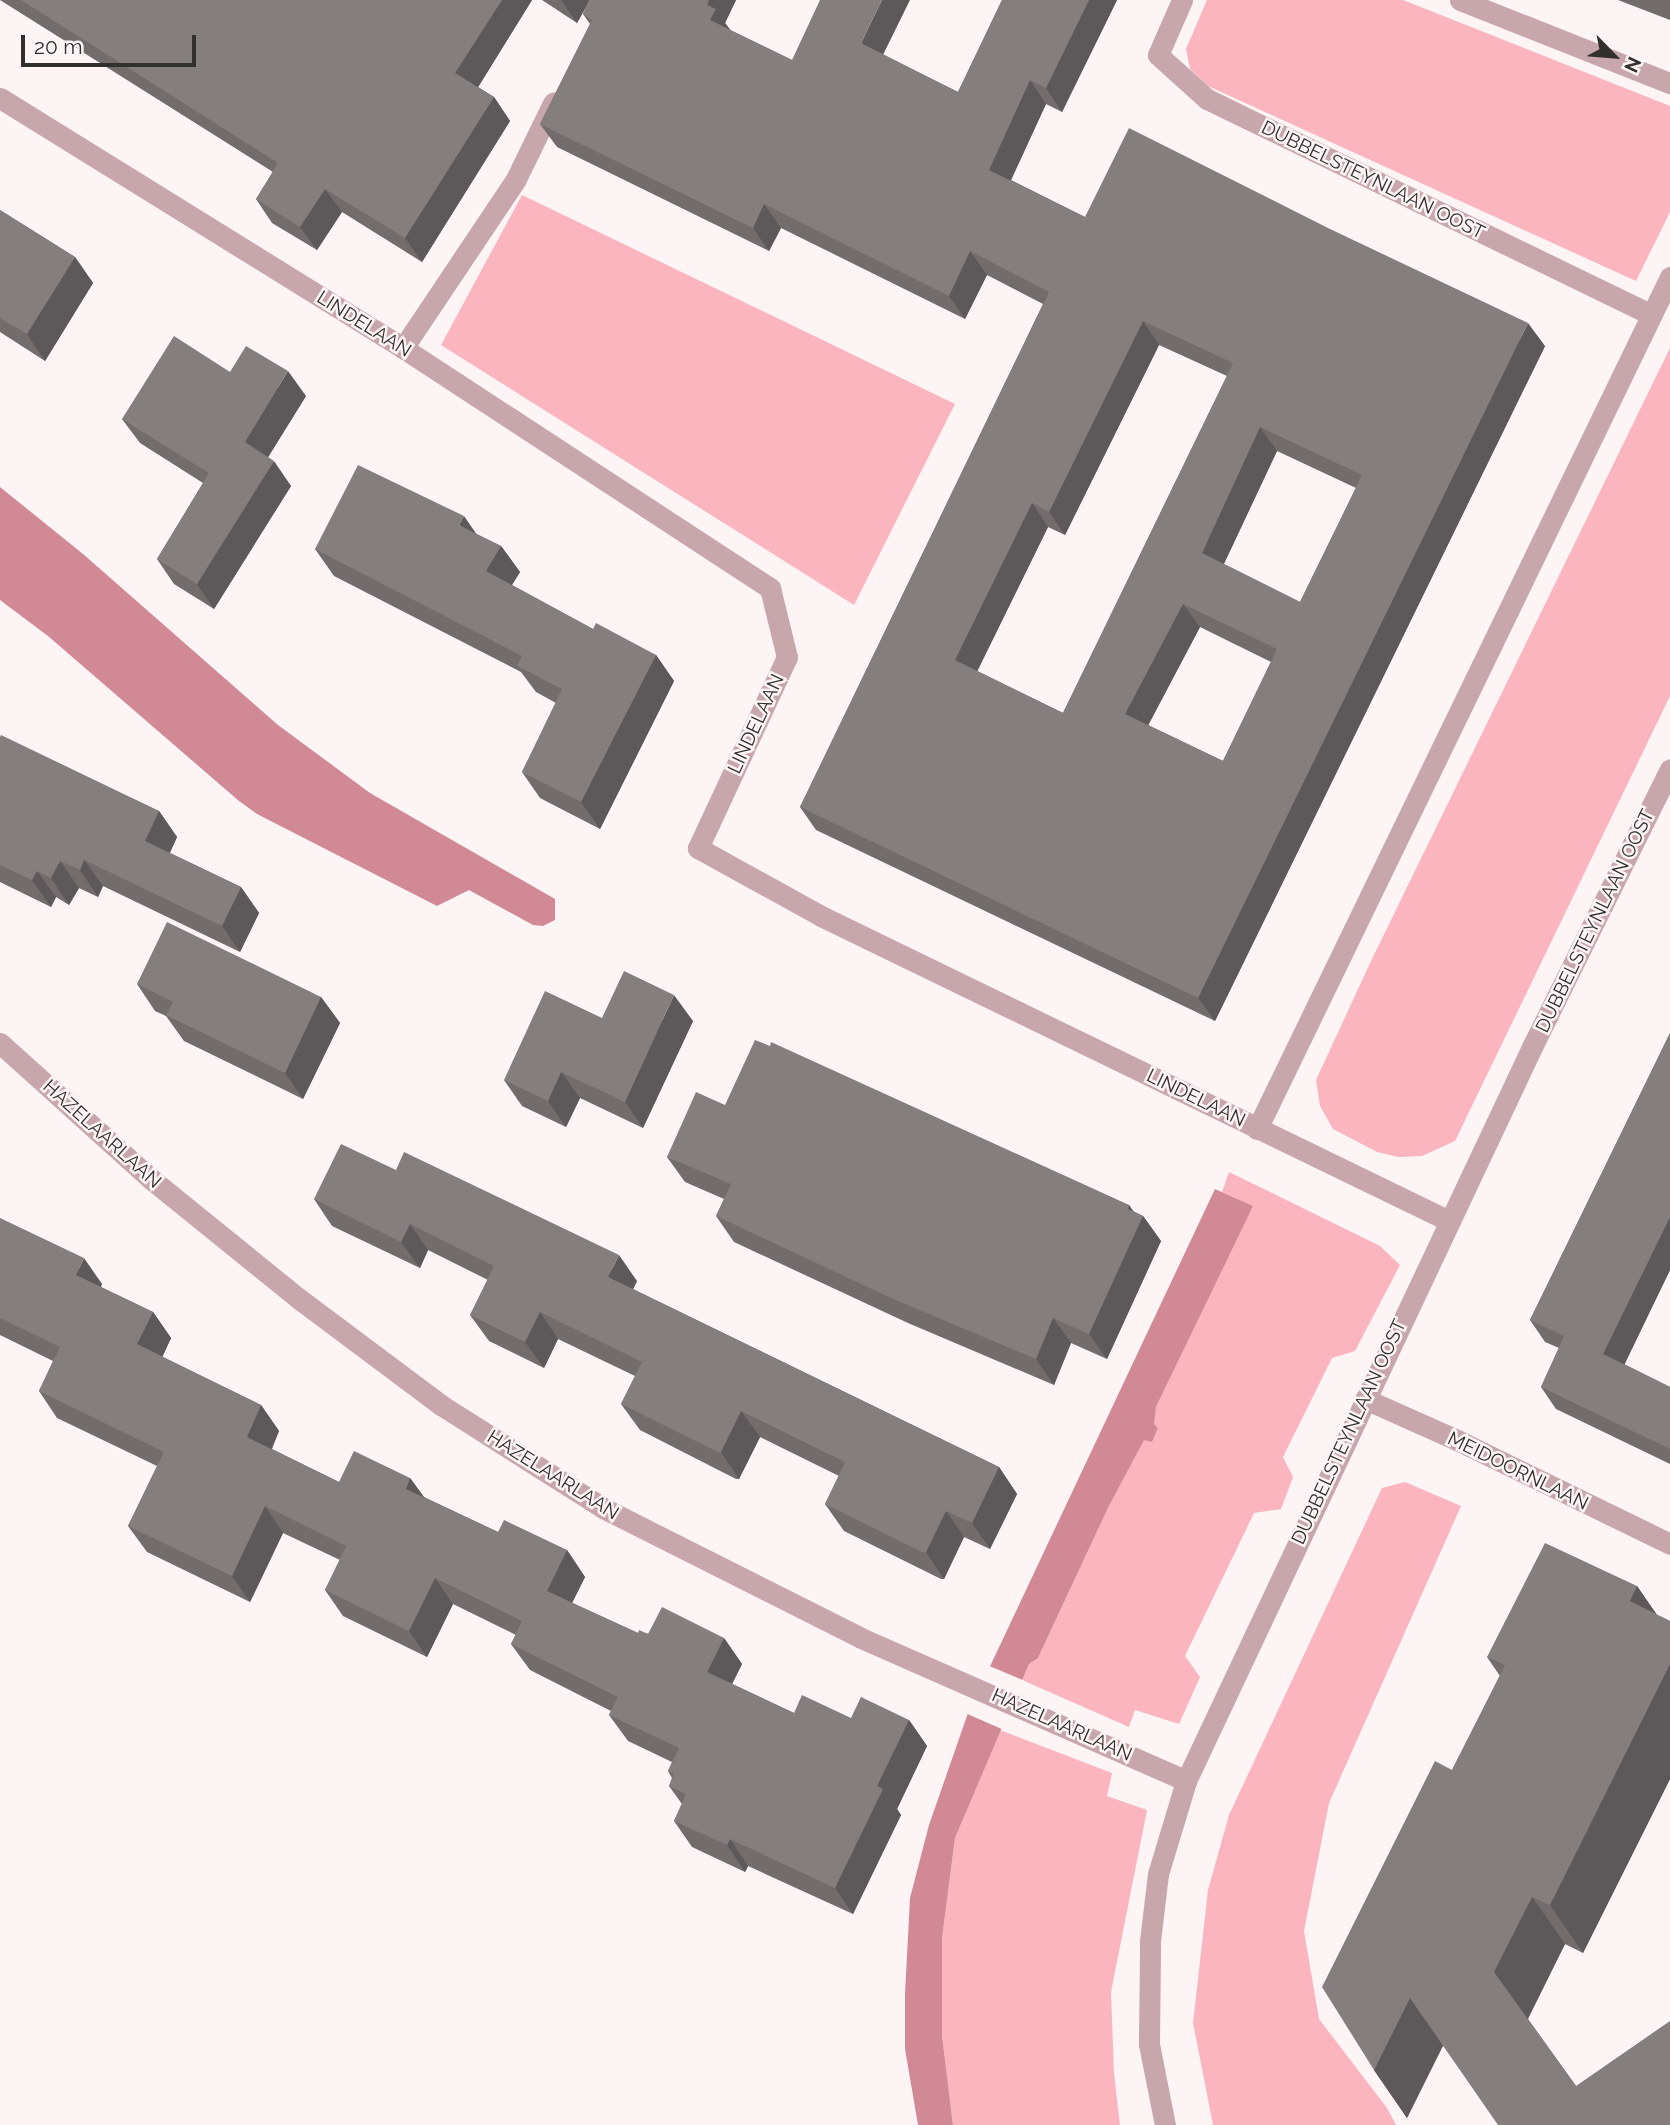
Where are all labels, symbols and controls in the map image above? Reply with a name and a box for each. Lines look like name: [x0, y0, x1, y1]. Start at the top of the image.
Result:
scale bar: [24, 21, 200, 65]
north arrow: [1579, 21, 1649, 91]
text: 20 m: [34, 34, 82, 59]
text: N: [1620, 54, 1646, 76]
street label: DUBBELSTEYNLAAN OOST: [1258, 116, 1488, 244]
street label: LINDELAAN: [313, 286, 415, 362]
street label: LINDELAAN: [723, 671, 789, 777]
street label: DUBBELSTEYNLAAN OOST: [1531, 806, 1659, 1036]
street label: LINDELAAN: [1143, 1064, 1249, 1132]
street label: HAZELAARLAAN: [38, 1075, 166, 1193]
street label: DUBBELSTEYNLAAN OOST: [1287, 1316, 1411, 1548]
street label: HAZELAARLAAN: [483, 1425, 623, 1525]
street label: MEIDOORNLAAN: [1444, 1427, 1592, 1515]
street label: HAZELAARLAAN: [988, 1684, 1136, 1766]

